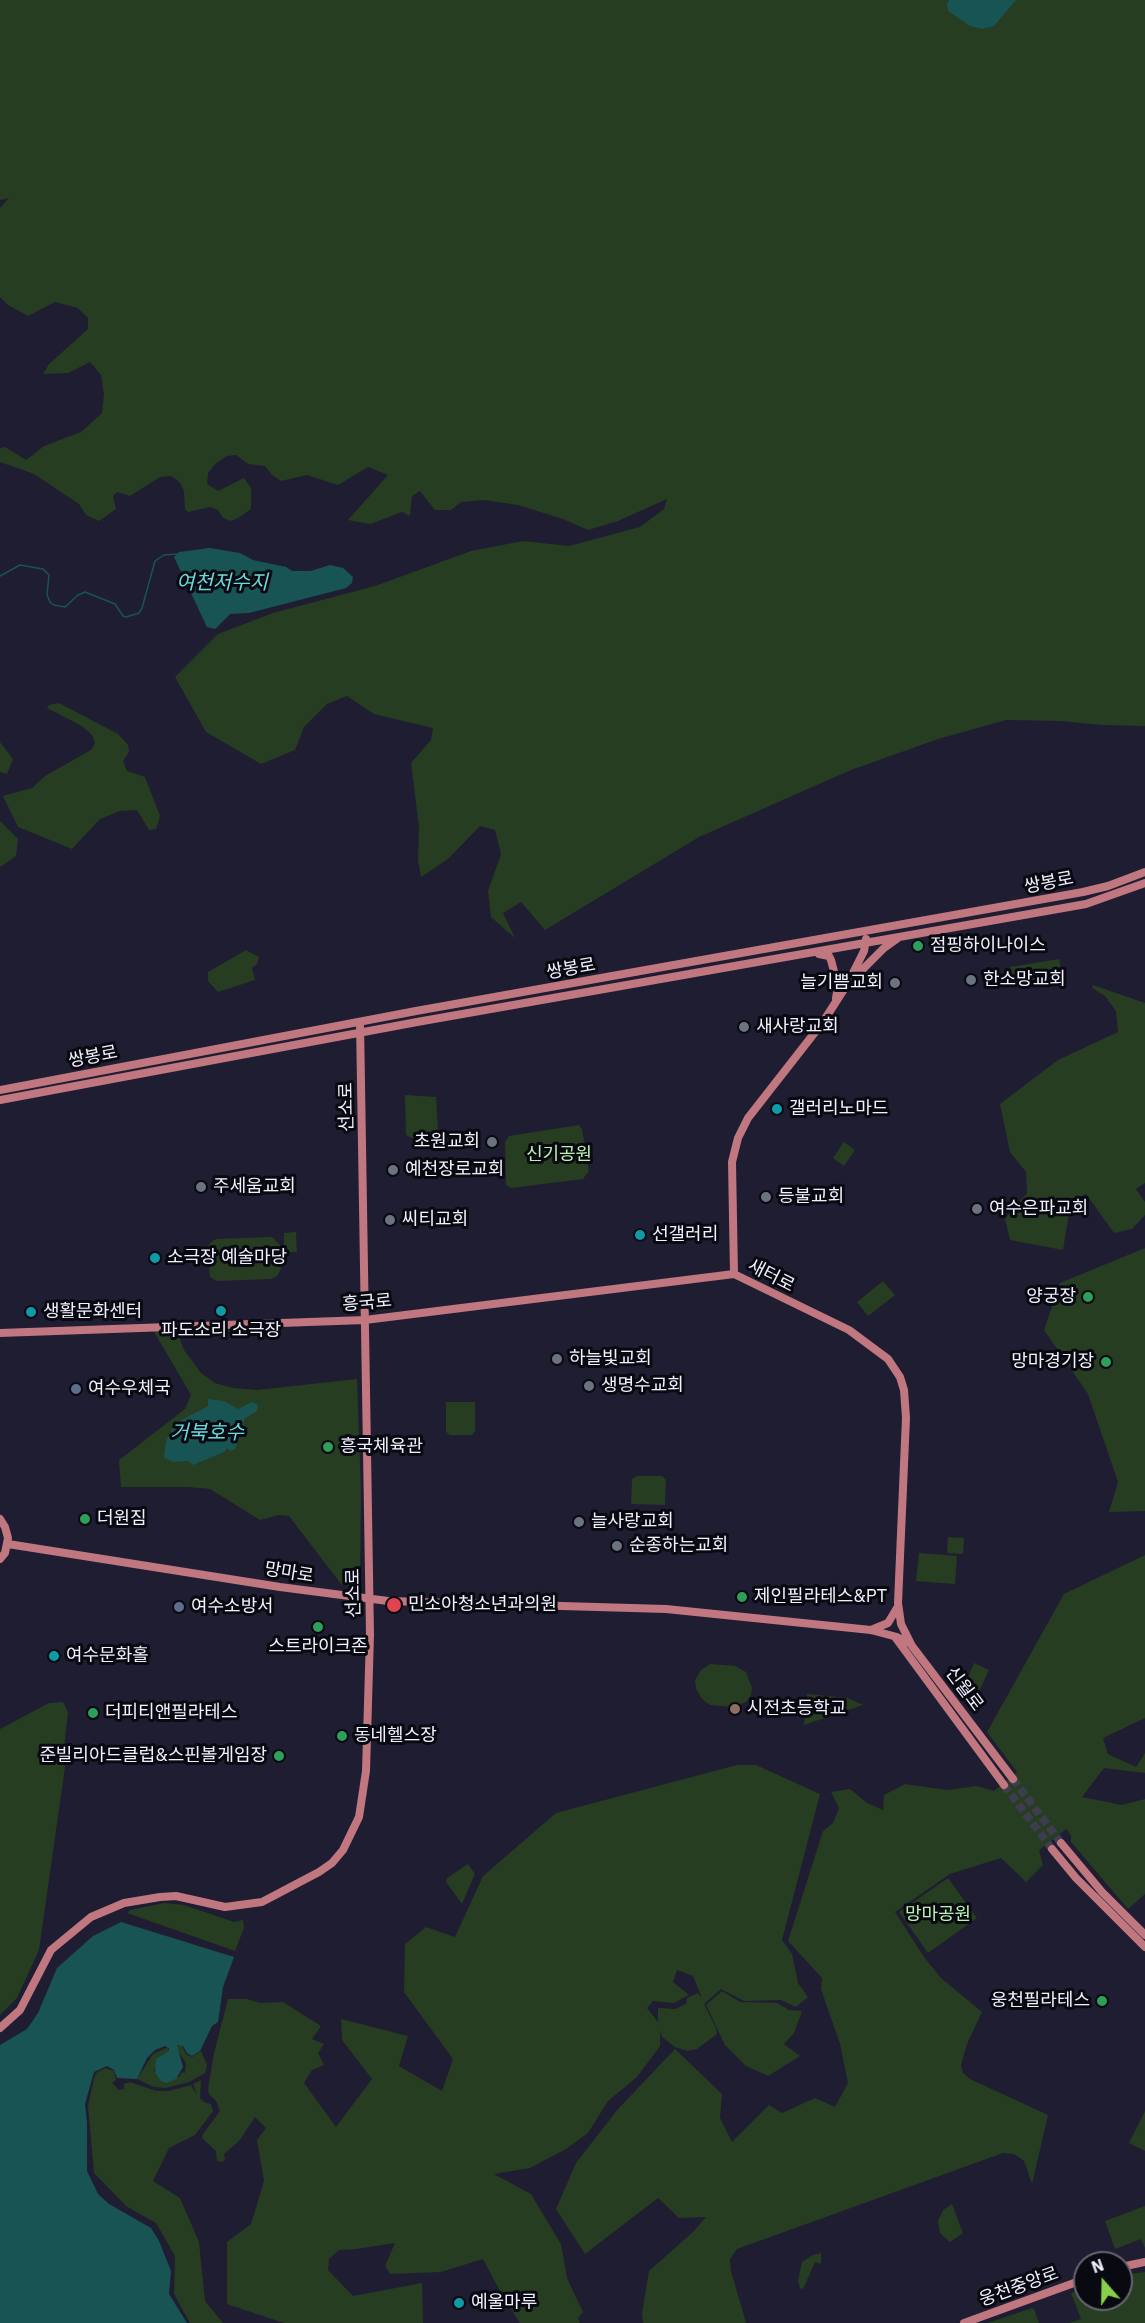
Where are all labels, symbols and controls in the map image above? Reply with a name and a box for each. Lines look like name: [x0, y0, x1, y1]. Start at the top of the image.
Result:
water label: 여천저수지: [176, 571, 268, 595]
street label: 쌍봉로: [1023, 868, 1075, 898]
place label: 점핑하이나이스: [930, 935, 1046, 957]
marker: 점핑하이나이스: [911, 939, 925, 953]
street label: 쌍봉로: [545, 954, 597, 984]
place label: 한소망교회: [983, 969, 1066, 991]
place label: 늘기쁨교회: [800, 972, 883, 994]
marker: 한소망교회: [964, 973, 978, 987]
marker: 늘기쁨교회: [888, 976, 902, 990]
place label: 새사랑교회: [756, 1016, 839, 1038]
marker: 새사랑교회: [737, 1020, 751, 1034]
street label: 쌍봉로: [67, 1042, 119, 1072]
street label: 선소로: [336, 1082, 358, 1132]
place label: 갤러리노마드: [789, 1098, 888, 1120]
marker: 갤러리노마드: [770, 1102, 784, 1116]
place label: 초원교회: [414, 1131, 480, 1153]
marker: 초원교회: [485, 1135, 499, 1149]
park label: 신기공원: [526, 1144, 592, 1166]
place label: 예천장로교회: [405, 1159, 504, 1181]
marker: 예천장로교회: [386, 1163, 400, 1177]
place label: 주세움교회: [213, 1176, 296, 1198]
marker: 주세움교회: [194, 1180, 208, 1194]
place label: 등불교회: [778, 1186, 844, 1208]
marker: 등불교회: [759, 1190, 773, 1204]
place label: 여수은파교회: [989, 1198, 1088, 1220]
marker: 여수은파교회: [970, 1202, 984, 1216]
place label: 씨티교회: [402, 1209, 468, 1231]
marker: 씨티교회: [383, 1213, 397, 1227]
place label: 선갤러리: [652, 1224, 718, 1246]
marker: 선갤러리: [633, 1228, 647, 1242]
place label: 소극장 예술마당: [167, 1247, 287, 1269]
marker: 소극장 예술마당: [148, 1251, 162, 1265]
street label: 새터로: [744, 1255, 798, 1297]
place label: 양궁장: [1026, 1286, 1076, 1308]
street label: 흥국로: [341, 1290, 393, 1316]
marker: 양궁장: [1081, 1290, 1095, 1304]
place label: 생활문화센터: [43, 1301, 142, 1323]
marker: 파도소리 소극장: [214, 1304, 228, 1318]
marker: 생활문화센터: [24, 1305, 38, 1319]
place label: 파도소리 소극장: [161, 1320, 281, 1342]
place label: 하늘빛교회: [569, 1348, 652, 1370]
place label: 망마경기장: [1011, 1351, 1094, 1373]
marker: 하늘빛교회: [550, 1352, 564, 1366]
marker: 망마경기장: [1099, 1355, 1113, 1369]
place label: 생명수교회: [601, 1375, 684, 1397]
place label: 여수우체국: [88, 1378, 171, 1400]
marker: 생명수교회: [582, 1379, 596, 1393]
marker: 여수우체국: [69, 1382, 83, 1396]
water label: 거북호수: [170, 1421, 244, 1445]
place label: 흥국체육관: [340, 1436, 423, 1458]
marker: 흥국체육관: [321, 1440, 335, 1454]
place label: 더원짐: [97, 1508, 147, 1530]
place label: 늘사랑교회: [591, 1511, 674, 1533]
marker: 더원짐: [78, 1512, 92, 1526]
marker: 늘사랑교회: [572, 1515, 586, 1529]
place label: 순종하는교회: [629, 1535, 728, 1557]
marker: 순종하는교회: [610, 1539, 624, 1553]
street label: 망마로: [263, 1558, 315, 1588]
street label: 선소로: [343, 1568, 365, 1618]
place label: 제인필라테스&PT: [754, 1586, 887, 1608]
marker: 제인필라테스&PT: [735, 1590, 749, 1604]
place label: 민소아청소년과의원: [408, 1594, 557, 1616]
place label: 여수소방서: [191, 1596, 274, 1618]
marker: 민소아청소년과의원: [385, 1596, 403, 1614]
marker: 여수소방서: [172, 1600, 186, 1614]
marker: 스트라이크존: [311, 1620, 325, 1634]
place label: 스트라이크존: [268, 1636, 368, 1658]
place label: 여수문화홀: [66, 1645, 149, 1667]
marker: 여수문화홀: [47, 1649, 61, 1663]
street label: 신월로: [940, 1663, 988, 1715]
place label: 시전초등학교: [747, 1698, 846, 1720]
place label: 더피티앤필라테스: [105, 1702, 237, 1724]
marker: 시전초등학교: [728, 1702, 742, 1716]
marker: 더피티앤필라테스: [86, 1706, 100, 1720]
place label: 동네헬스장: [354, 1725, 437, 1747]
marker: 동네헬스장: [335, 1729, 349, 1743]
place label: 준빌리아드클럽&스핀볼게임장: [39, 1745, 267, 1767]
marker: 준빌리아드클럽&스핀볼게임장: [272, 1749, 286, 1763]
park label: 망마공원: [905, 1904, 971, 1926]
place label: 웅천필라테스: [991, 1990, 1090, 2012]
marker: 웅천필라테스: [1095, 1994, 1109, 2008]
north arrow: [1073, 2251, 1133, 2311]
text: N: [1089, 2255, 1106, 2277]
street label: 웅천중앙로: [976, 2263, 1062, 2311]
place label: 예울마루: [471, 2292, 537, 2314]
marker: 예울마루: [452, 2296, 466, 2310]

